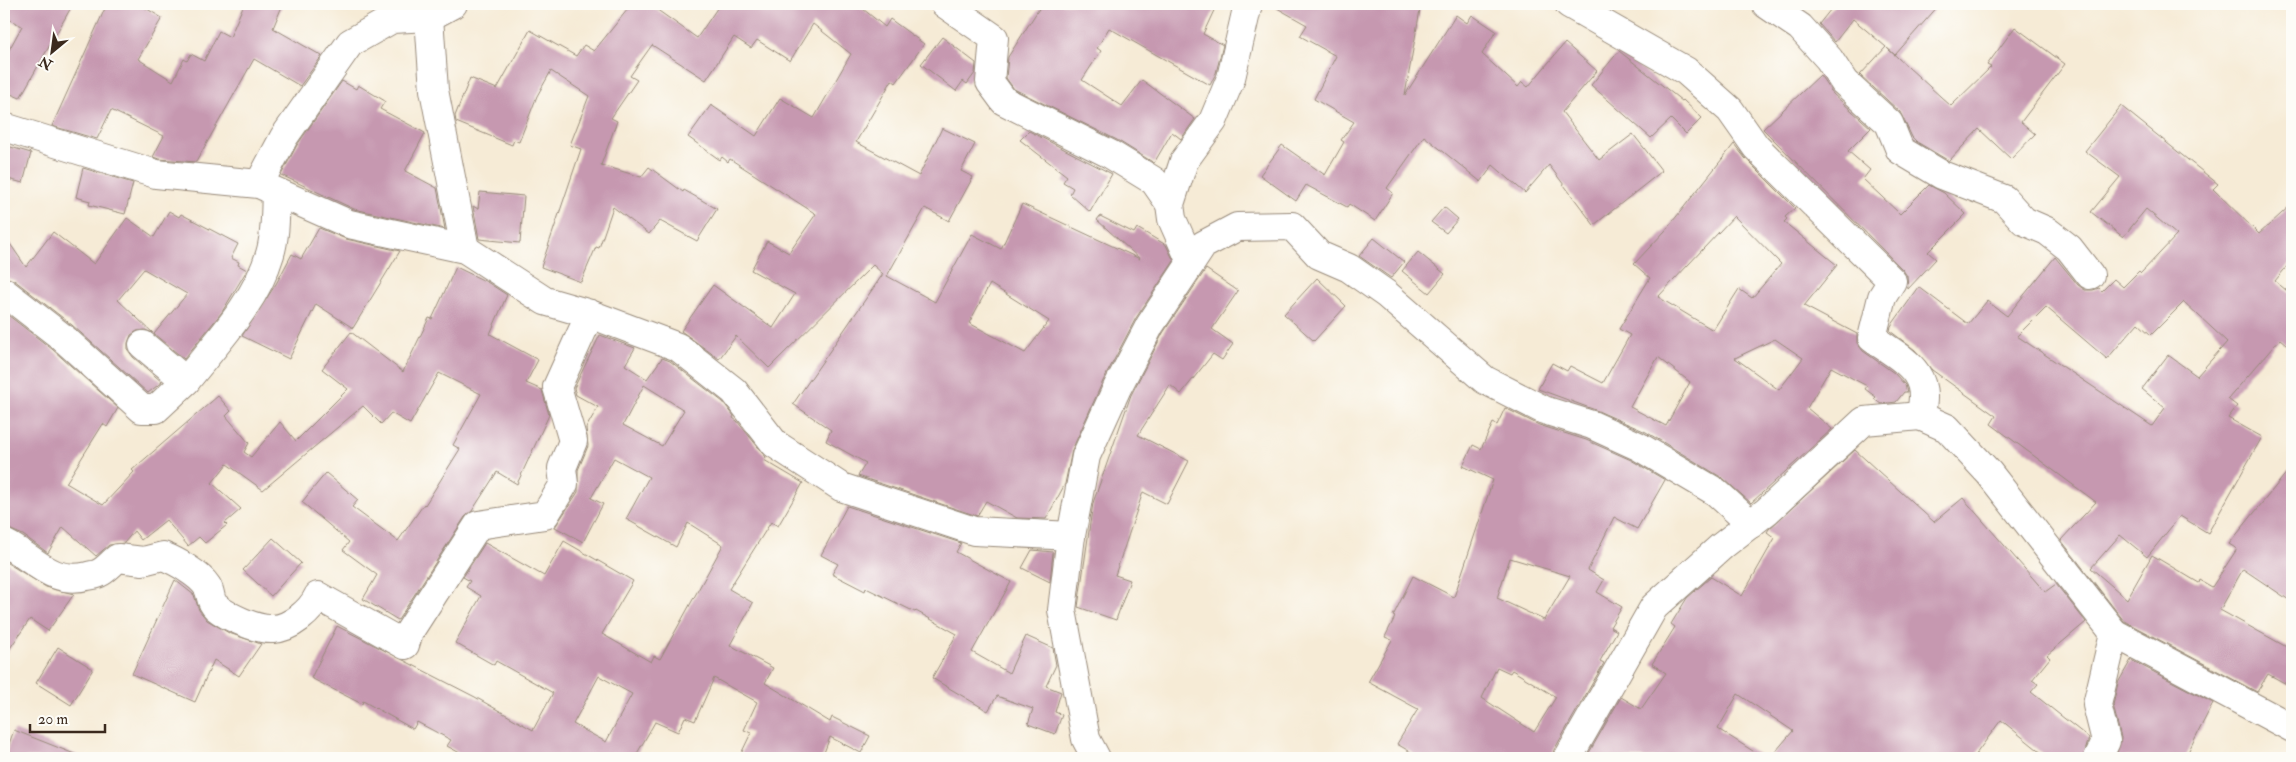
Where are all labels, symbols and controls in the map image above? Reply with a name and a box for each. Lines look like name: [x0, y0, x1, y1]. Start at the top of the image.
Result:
north arrow: [28, 28, 78, 78]
text: N: [36, 52, 56, 74]
scale bar: [30, 702, 105, 734]
text: 20 m: [38, 710, 68, 729]

